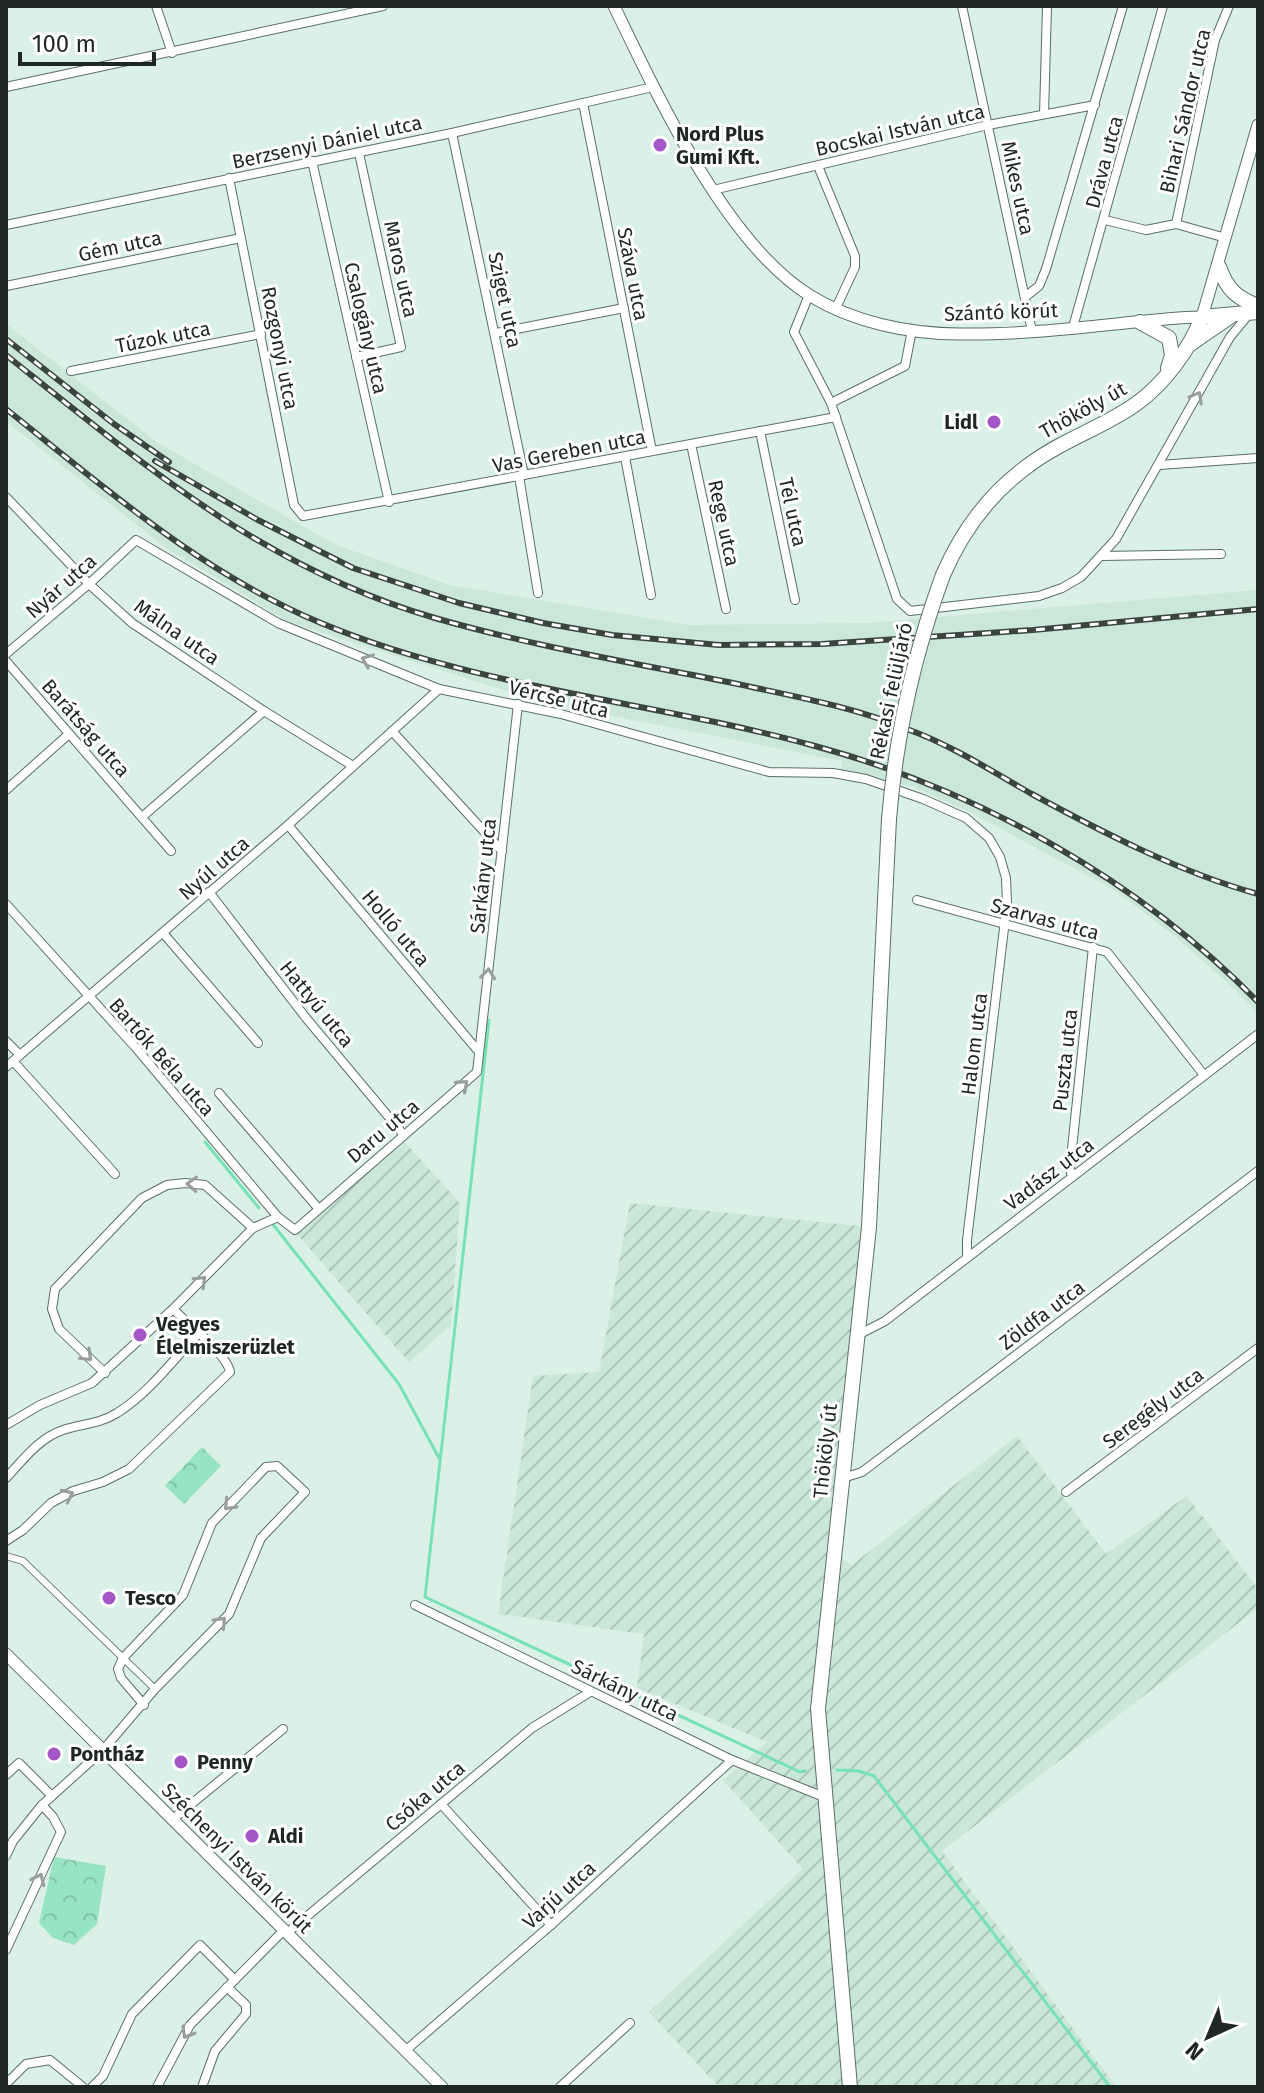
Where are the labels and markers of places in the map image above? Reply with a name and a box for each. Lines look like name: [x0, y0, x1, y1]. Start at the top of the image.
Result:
place label: Nord Plus Gumi Kft.: [676, 122, 764, 169]
marker: Nord Plus Gumi Kft.: [651, 136, 669, 154]
place label: Lidl: [944, 410, 978, 434]
marker: Lidl: [985, 413, 1003, 431]
place label: Vegyes Élelmiszerüzlet: [155, 1312, 295, 1359]
marker: Vegyes Élelmiszerüzlet: [131, 1326, 149, 1344]
place label: Tesco: [125, 1586, 177, 1610]
marker: Tesco: [100, 1589, 118, 1607]
place label: Pontház: [70, 1742, 144, 1766]
marker: Pontház: [45, 1745, 63, 1763]
place label: Penny: [197, 1750, 253, 1774]
marker: Penny: [172, 1753, 190, 1771]
place label: Aldi: [267, 1824, 303, 1848]
marker: Aldi: [243, 1827, 261, 1845]

